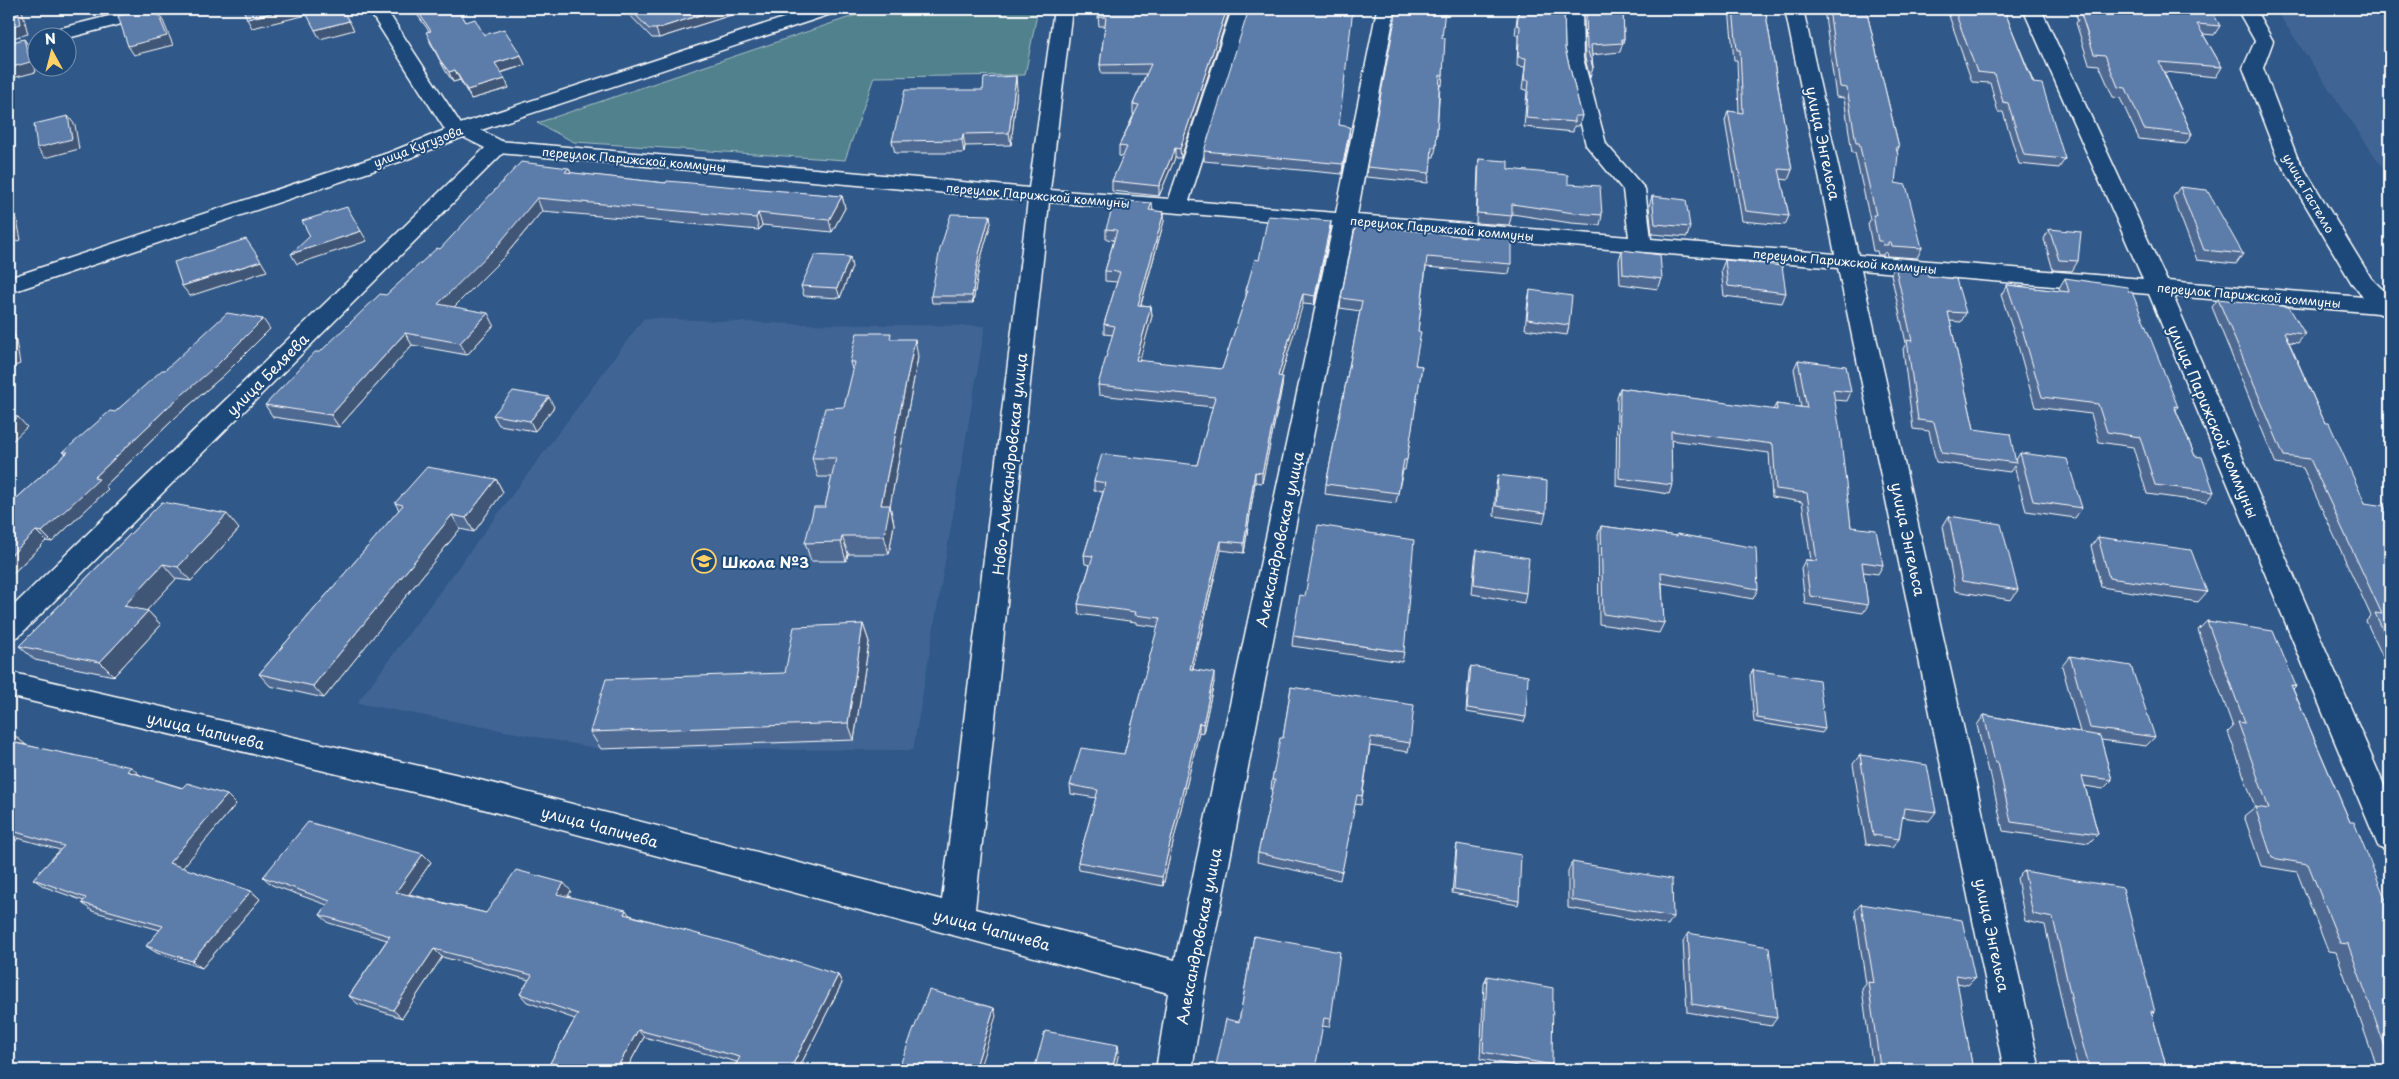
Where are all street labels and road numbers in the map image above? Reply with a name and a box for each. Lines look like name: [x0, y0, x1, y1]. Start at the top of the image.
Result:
street label: улица Энгельса: [1801, 84, 1847, 203]
street label: улица Кутузова: [371, 121, 466, 171]
street label: переулок Парижской коммуны: [541, 142, 727, 176]
street label: улица Гастелло: [2279, 150, 2339, 236]
street label: переулок Парижской коммуны: [945, 178, 1131, 212]
street label: переулок Парижской коммуны: [1349, 211, 1535, 245]
street label: переулок Парижской коммуны: [1752, 244, 1938, 278]
street label: переулок Парижской коммуны: [2156, 278, 2342, 312]
street label: улица Парижской коммуны: [2163, 321, 2265, 521]
street label: улица Беляева: [220, 327, 314, 421]
street label: Ново-Александровская улица: [986, 351, 1032, 576]
street label: Александровская улица: [1249, 448, 1309, 629]
street label: улица Энгельса: [1886, 480, 1932, 599]
street label: улица Чапичева: [145, 705, 268, 755]
street label: улица Чапичева: [539, 799, 662, 853]
street label: Александровская улица: [1170, 845, 1226, 1026]
street label: улица Энгельса: [1970, 876, 2016, 995]
street label: улица Чапичева: [931, 902, 1054, 956]

